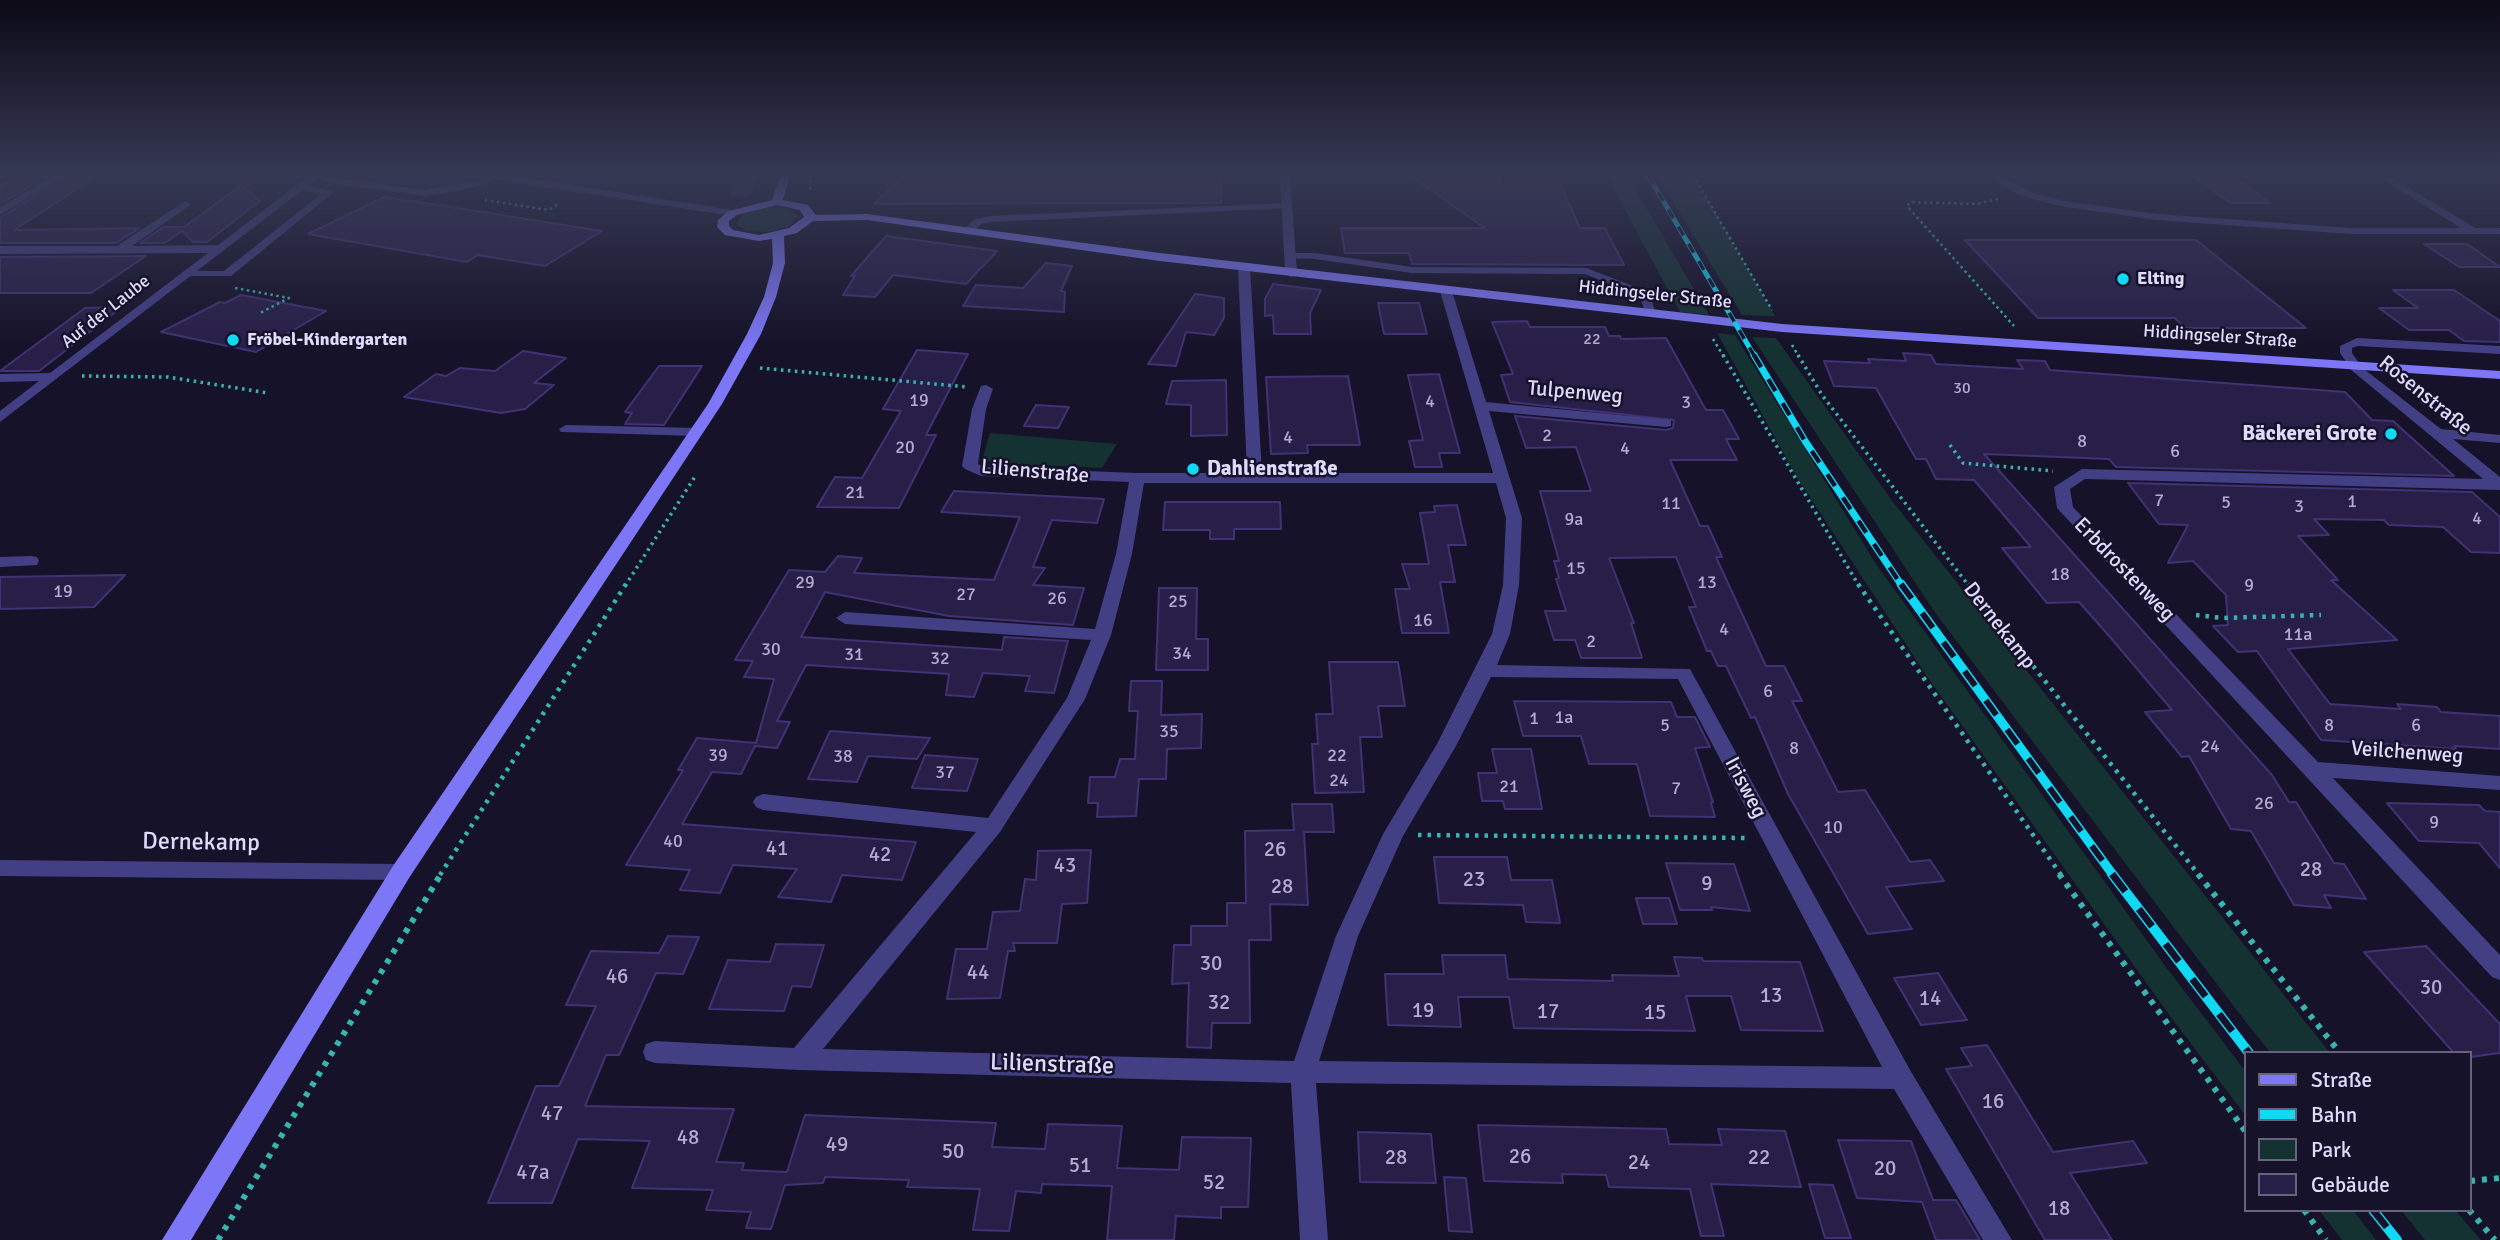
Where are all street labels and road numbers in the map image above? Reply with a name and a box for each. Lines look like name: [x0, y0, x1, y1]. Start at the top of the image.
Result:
street label: Auf der Laube: [57, 271, 155, 353]
street label: Hiddingseler Straße: [1577, 276, 1733, 314]
street label: Hiddingseler Straße: [2142, 321, 2298, 353]
street label: Rosenstraße: [2373, 351, 2477, 441]
street label: Tulpenweg: [1526, 376, 1624, 410]
street label: Lilienstraße: [980, 455, 1090, 489]
street label: Erbdrostenweg: [2068, 513, 2180, 627]
street label: Dernekamp: [1957, 578, 2041, 674]
street label: Veilchenweg: [2350, 737, 2464, 769]
street label: Irisweg: [1718, 753, 1772, 823]
street label: Dernekamp: [142, 828, 260, 858]
street label: Lilienstraße: [990, 1048, 1114, 1082]

